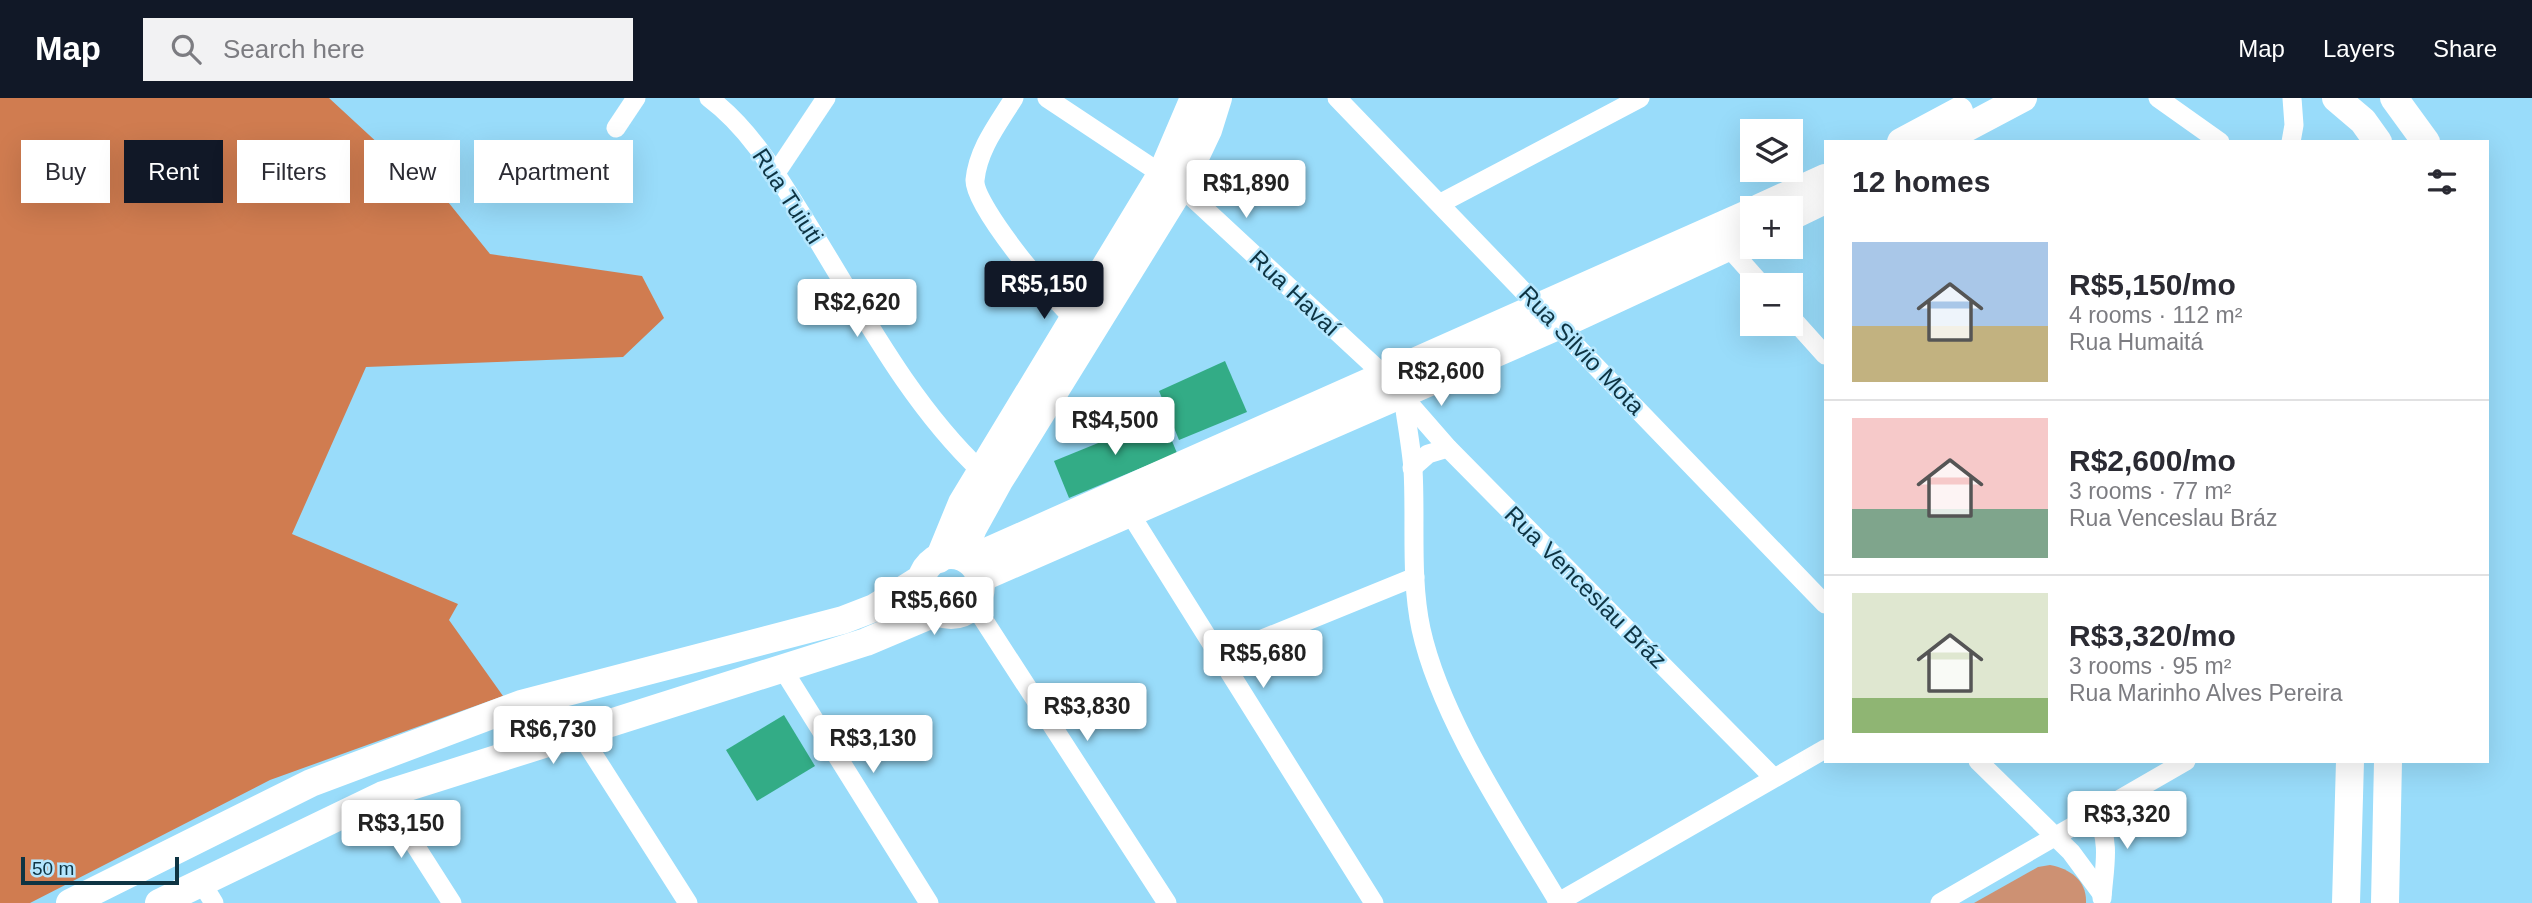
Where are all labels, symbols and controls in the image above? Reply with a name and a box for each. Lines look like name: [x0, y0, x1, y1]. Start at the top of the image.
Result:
search box: [143, 18, 633, 81]
text: Map: [35, 30, 101, 67]
icon: search: [167, 30, 205, 68]
text: Search here: [223, 34, 365, 64]
text: Map: [2238, 35, 2285, 62]
text: Layers: [2323, 35, 2395, 62]
text: Share: [2433, 35, 2497, 62]
map controls: [1740, 119, 1803, 336]
button: layers: [1740, 119, 1803, 182]
chip: Buy: [21, 140, 110, 203]
chip: Rent: [124, 140, 223, 203]
chip: Filters: [237, 140, 350, 203]
chip: New: [364, 140, 460, 203]
chip: Apartment: [474, 140, 633, 203]
street label: Rua Tuiuti: [747, 143, 829, 249]
pin: R$1,890: [1181, 160, 1311, 220]
icon: filters: [2423, 163, 2461, 201]
text: 12 homes: [1852, 165, 1990, 198]
text: R$1,890: [1203, 170, 1289, 196]
button: +: [1740, 196, 1803, 259]
street label: Rua Havaí: [1244, 244, 1346, 342]
pin: R$5,150: [979, 262, 1109, 321]
text: R$5,150/mo: [2069, 268, 2236, 301]
icon: home: [1908, 270, 1992, 354]
text: R$5,150: [1001, 271, 1087, 297]
button: −: [1740, 273, 1803, 336]
pin: R$2,620: [792, 280, 922, 339]
street label: Rua Silvio Mota: [1514, 280, 1651, 420]
text: R$2,620: [814, 289, 900, 315]
text: 4 rooms · 112 m²: [2069, 302, 2242, 328]
text: Rua Humaitá: [2069, 329, 2203, 355]
pin: R$2,600: [1376, 348, 1506, 408]
text: R$2,600: [1398, 358, 1484, 384]
pin: R$4,500: [1050, 398, 1180, 457]
text: R$4,500: [1072, 407, 1158, 433]
text: R$2,600/mo: [2069, 444, 2236, 477]
icon: home: [1908, 446, 1992, 530]
text: 3 rooms · 77 m²: [2069, 478, 2231, 504]
street label: Rua Venceslau Bráz: [1500, 501, 1672, 673]
text: Rua Venceslau Bráz: [2069, 505, 2277, 531]
pin: R$5,660: [869, 578, 999, 637]
text: R$5,660: [891, 587, 977, 613]
text: R$3,320/mo: [2069, 619, 2236, 652]
icon: home: [1908, 621, 1992, 705]
pin: R$5,680: [1198, 630, 1328, 690]
text: R$5,680: [1220, 640, 1306, 666]
text: 3 rooms · 95 m²: [2069, 653, 2231, 679]
text: Rua Marinho Alves Pereira: [2069, 680, 2343, 706]
pin: R$3,830: [1022, 684, 1152, 743]
text: R$3,830: [1044, 693, 1130, 719]
pin: R$6,730: [488, 706, 618, 766]
text: R$6,730: [510, 716, 596, 742]
pin: R$3,130: [808, 716, 938, 775]
text: R$3,130: [830, 725, 916, 751]
pin: R$3,320: [2062, 792, 2192, 851]
pin: R$3,150: [336, 800, 466, 860]
text: R$3,320: [2084, 801, 2170, 827]
text: R$3,150: [358, 810, 444, 836]
scale bar: [21, 854, 178, 886]
text: 50 m: [32, 858, 74, 879]

